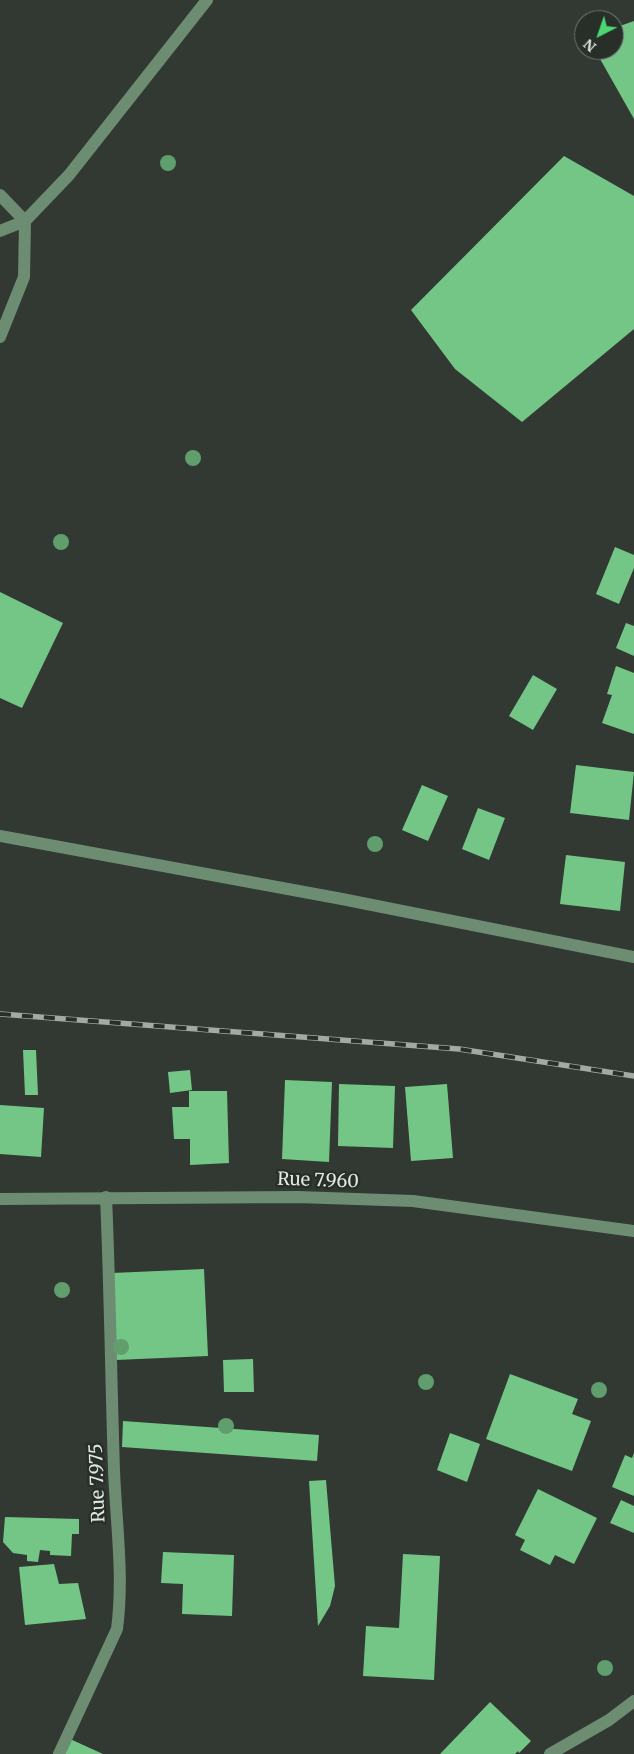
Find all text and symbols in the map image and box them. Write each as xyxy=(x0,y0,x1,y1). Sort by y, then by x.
north arrow xyxy=(574,10,624,60)
text: N xyxy=(580,35,600,56)
street label: Rue 7.960 xyxy=(277,1169,359,1193)
street label: Rue 7.975 xyxy=(86,1443,110,1523)

